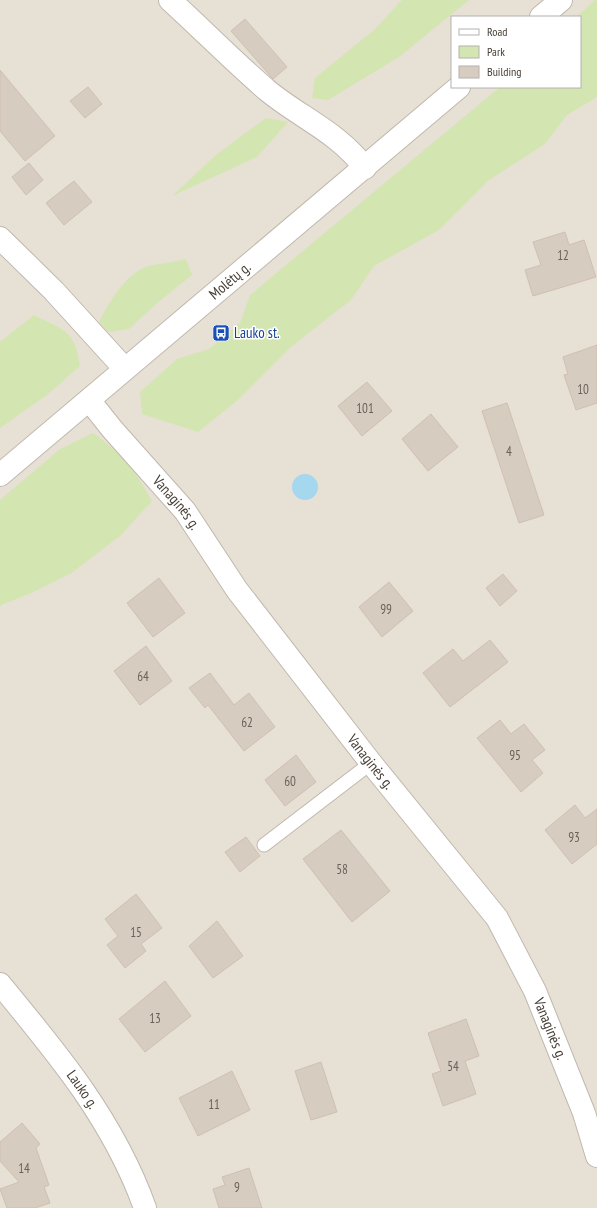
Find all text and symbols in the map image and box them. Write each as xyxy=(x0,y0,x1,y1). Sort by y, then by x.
legend xyxy=(451,16,581,88)
text: Road xyxy=(487,24,507,39)
text: Park xyxy=(487,44,505,59)
text: Building xyxy=(487,64,522,79)
house number: 12 xyxy=(557,247,569,264)
street label: Molėtų g. xyxy=(205,257,255,303)
bus stop icon: Lauko st. xyxy=(211,323,231,343)
place label: Lauko st. xyxy=(234,323,280,342)
house number: 10 xyxy=(577,381,589,398)
house number: 101 xyxy=(356,400,374,417)
house number: 4 xyxy=(506,443,512,460)
street label: Vanaginės g. xyxy=(148,471,205,533)
house number: 99 xyxy=(380,601,392,618)
house number: 64 xyxy=(137,668,149,685)
house number: 62 xyxy=(241,714,253,731)
street label: Vanaginės g. xyxy=(343,729,399,793)
house number: 95 xyxy=(509,747,521,764)
house number: 60 xyxy=(284,773,296,790)
house number: 93 xyxy=(568,829,580,846)
house number: 58 xyxy=(336,861,348,878)
house number: 15 xyxy=(130,924,142,941)
street label: Vanaginės g. xyxy=(529,994,572,1063)
house number: 13 xyxy=(149,1010,161,1027)
house number: 54 xyxy=(447,1058,459,1075)
street label: Lauko g. xyxy=(63,1066,103,1113)
house number: 11 xyxy=(208,1096,220,1113)
house number: 14 xyxy=(18,1160,30,1177)
house number: 9 xyxy=(234,1179,240,1196)

